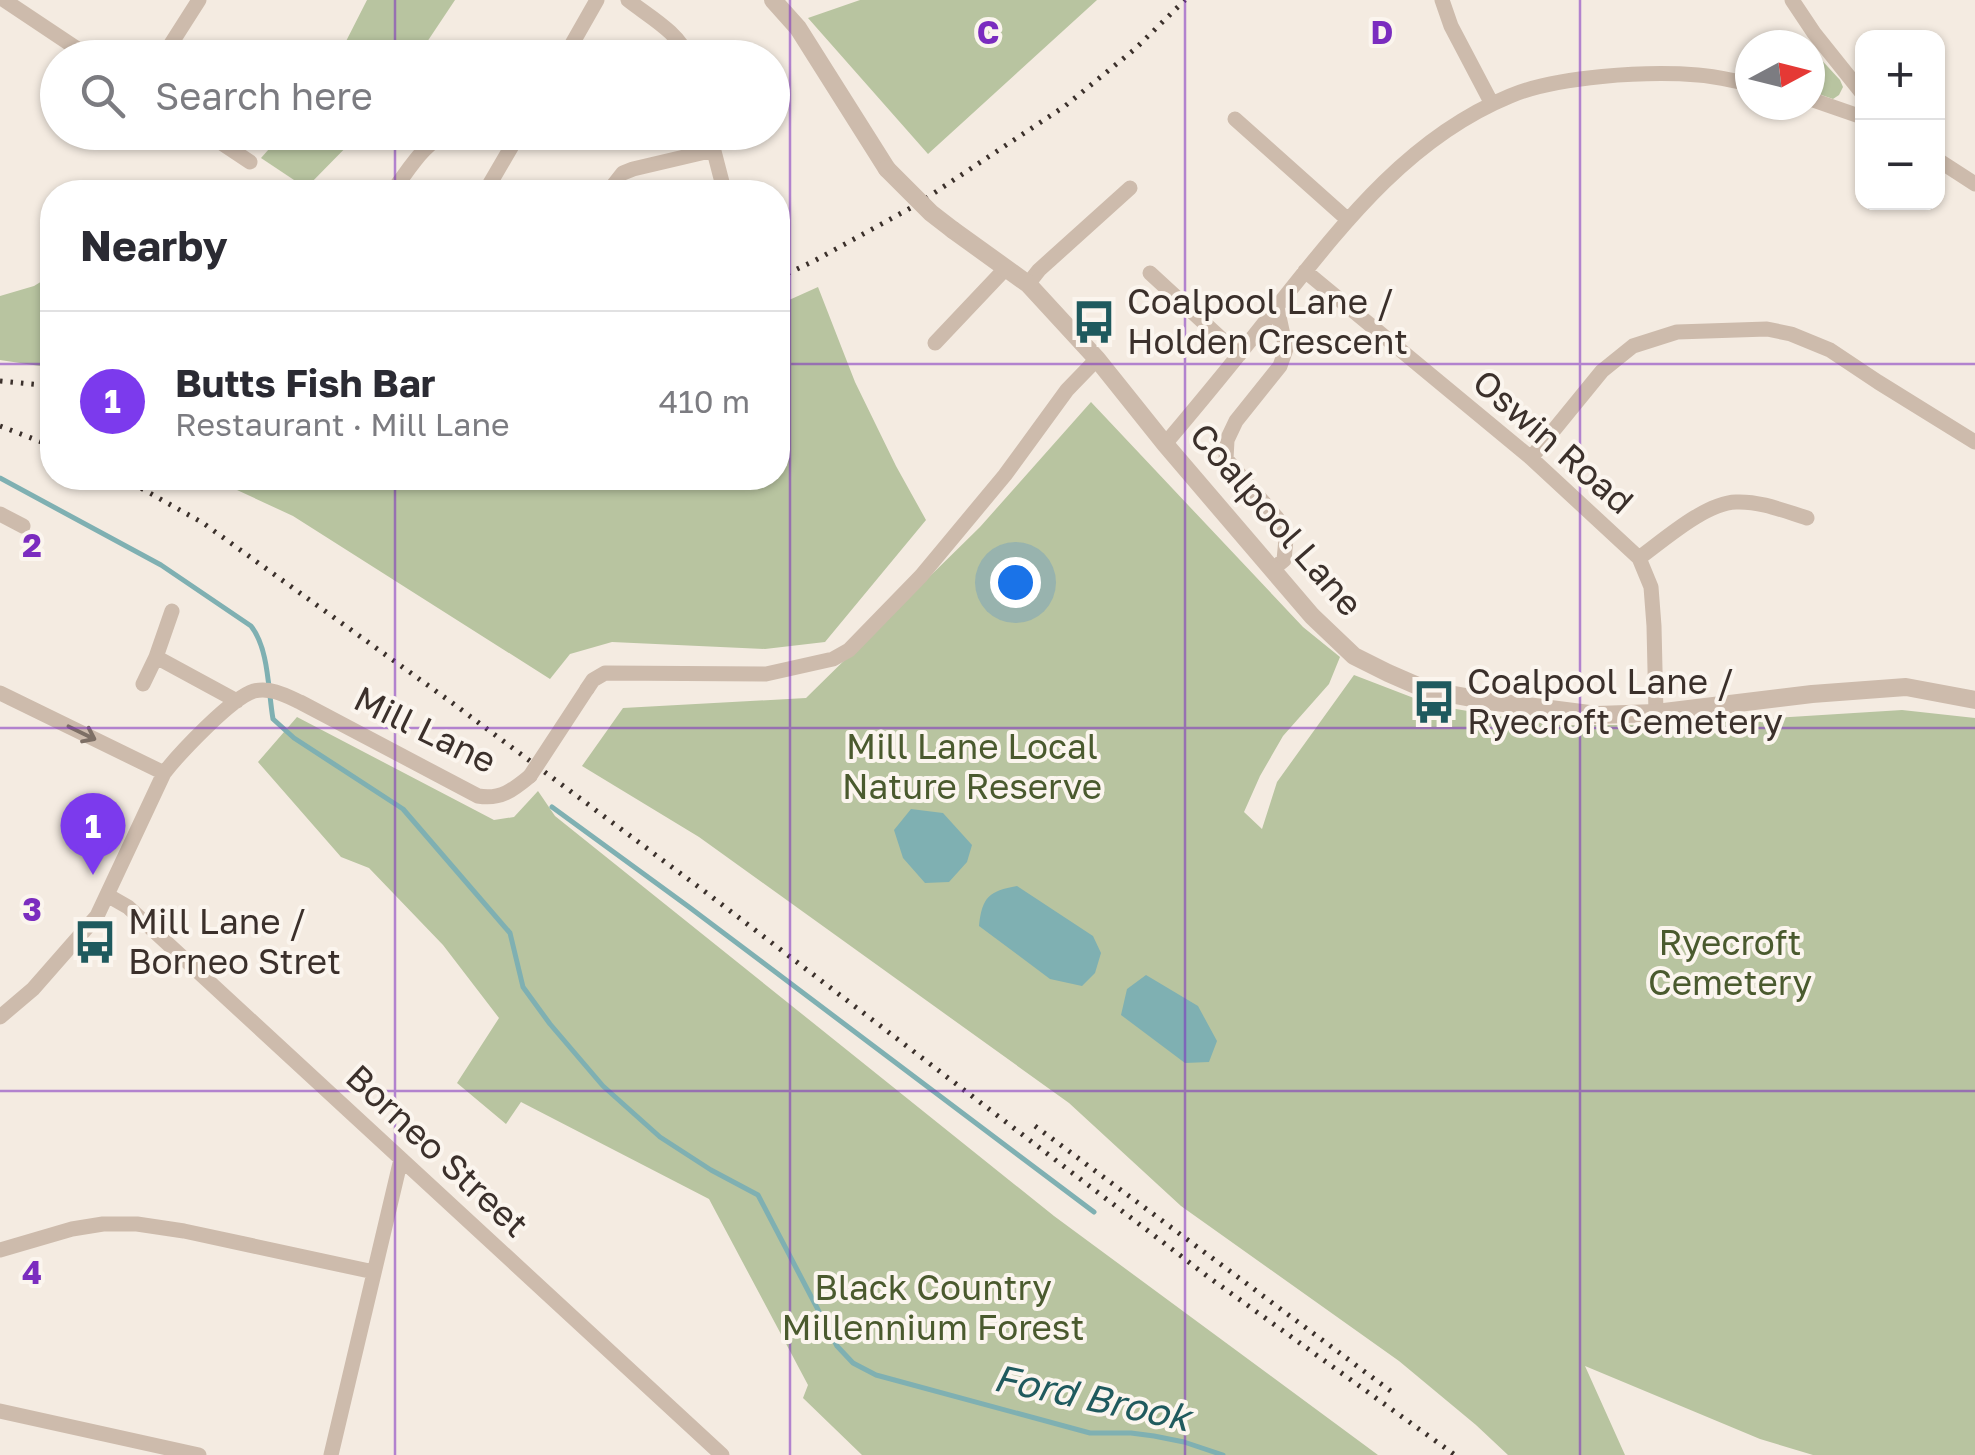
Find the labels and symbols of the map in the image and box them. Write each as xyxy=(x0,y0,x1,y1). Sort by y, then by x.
text: C xyxy=(977,13,999,51)
text: D xyxy=(1371,13,1393,51)
north arrow xyxy=(1735,30,1825,120)
place label: Coalpool Lane / Holden Crescent xyxy=(1127,280,1408,362)
bus stop icon: Coalpool Lane / Holden Crescent xyxy=(1070,298,1118,346)
street label: Oswin Road xyxy=(1465,360,1642,522)
street label: Coalpool Lane xyxy=(1182,415,1372,624)
text: 2 xyxy=(22,526,42,564)
your location xyxy=(990,557,1041,608)
place label: Coalpool Lane / Ryecroft Cemetery xyxy=(1467,660,1783,742)
street label: Mill Lane xyxy=(348,677,503,781)
bus stop icon: Coalpool Lane / Ryecroft Cemetery xyxy=(1410,678,1458,726)
one-way arrow xyxy=(67,724,96,743)
park label: Mill Lane Local Nature Reserve xyxy=(842,725,1102,807)
pin: 1 xyxy=(61,792,126,875)
text: 3 xyxy=(22,890,42,928)
place label: Mill Lane / Borneo Stret xyxy=(128,900,341,982)
bus stop icon: Mill Lane / Borneo Stret xyxy=(71,918,119,966)
park label: Ryecroft Cemetery xyxy=(1648,921,1812,1003)
street label: Borneo Street xyxy=(338,1055,537,1245)
text: 4 xyxy=(22,1253,42,1291)
park label: Black Country Millennium Forest xyxy=(782,1266,1084,1348)
water label: Ford Brook xyxy=(990,1354,1198,1440)

